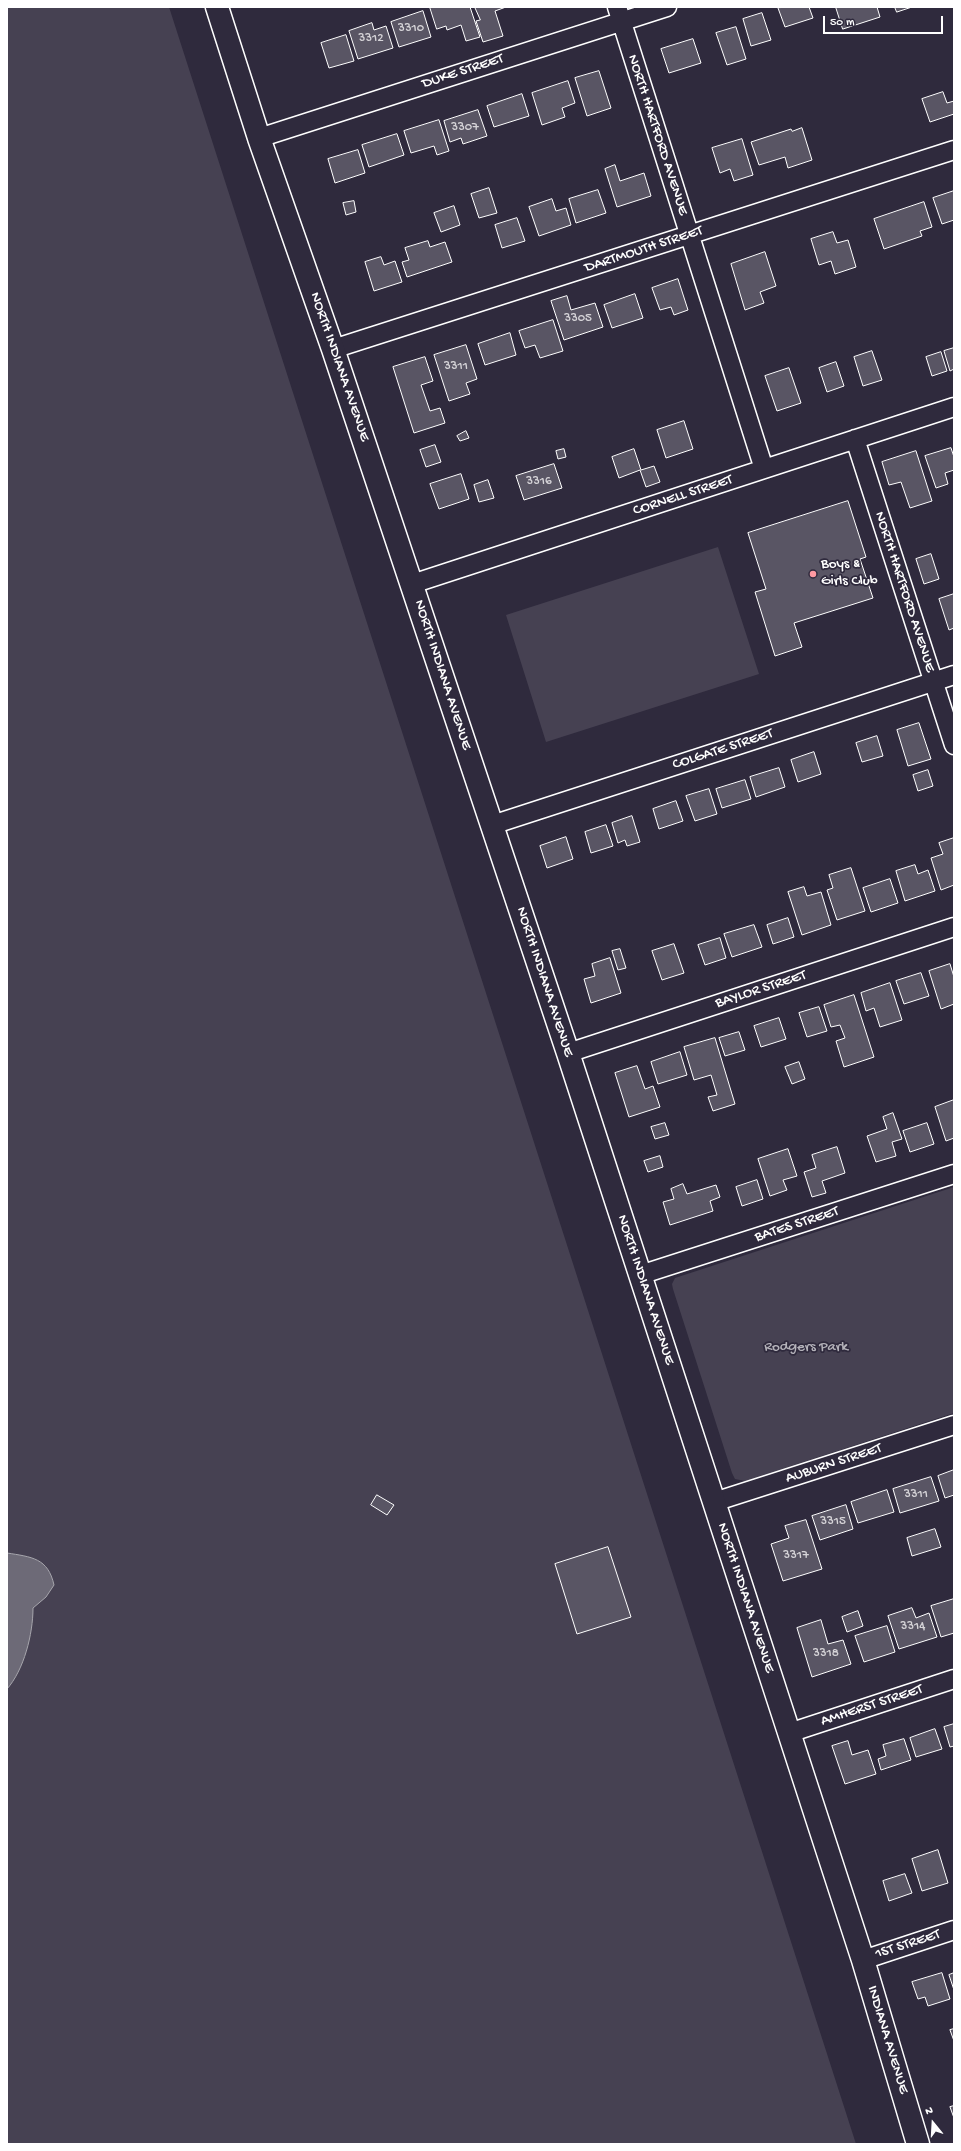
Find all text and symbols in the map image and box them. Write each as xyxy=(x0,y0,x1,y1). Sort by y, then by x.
scale bar xyxy=(825,8,945,34)
text: 50 m xyxy=(830,16,855,30)
house number: 3310 xyxy=(398,21,424,37)
house number: 3312 xyxy=(358,31,384,47)
street label: DUKE STREET xyxy=(420,50,506,94)
street label: NORTH HARTFORD AVENUE xyxy=(623,52,691,218)
house number: 3307 xyxy=(451,120,479,136)
street label: DARTMOUTH STREET xyxy=(583,222,705,278)
street label: NORTH INDIANA AVENUE xyxy=(305,290,373,444)
house number: 3305 xyxy=(564,311,592,327)
house number: 3311 xyxy=(444,359,468,375)
street label: CORNELL STREET xyxy=(631,471,735,521)
house number: 3316 xyxy=(526,474,552,490)
street label: NORTH HARTFORD AVENUE xyxy=(870,509,938,675)
place label: Boys & Girls Club xyxy=(821,556,878,591)
marker: Boys & Girls Club xyxy=(808,569,818,579)
street label: NORTH INDIANA AVENUE xyxy=(409,598,475,752)
street label: COLGATE STREET xyxy=(670,725,776,775)
street label: NORTH INDIANA AVENUE xyxy=(511,905,577,1059)
street label: BAYLOR STREET xyxy=(713,967,809,1013)
street label: BATES STREET xyxy=(753,1203,841,1247)
street label: NORTH INDIANA AVENUE xyxy=(612,1213,678,1367)
park label: Rodgers Park xyxy=(764,1339,848,1357)
street label: AUBURN STREET xyxy=(784,1440,884,1488)
house number: 3311 xyxy=(904,1487,928,1503)
house number: 3315 xyxy=(820,1514,846,1530)
street label: NORTH INDIANA AVENUE xyxy=(712,1521,778,1675)
house number: 3317 xyxy=(783,1548,809,1564)
house number: 3314 xyxy=(901,1619,925,1635)
house number: 3318 xyxy=(813,1646,839,1662)
street label: AMHERST STREET xyxy=(819,1681,925,1731)
street label: 1ST STREET xyxy=(873,1926,943,1964)
street label: INDIANA AVENUE xyxy=(862,1984,912,2096)
north arrow xyxy=(913,2103,953,2143)
text: N xyxy=(924,2105,935,2118)

